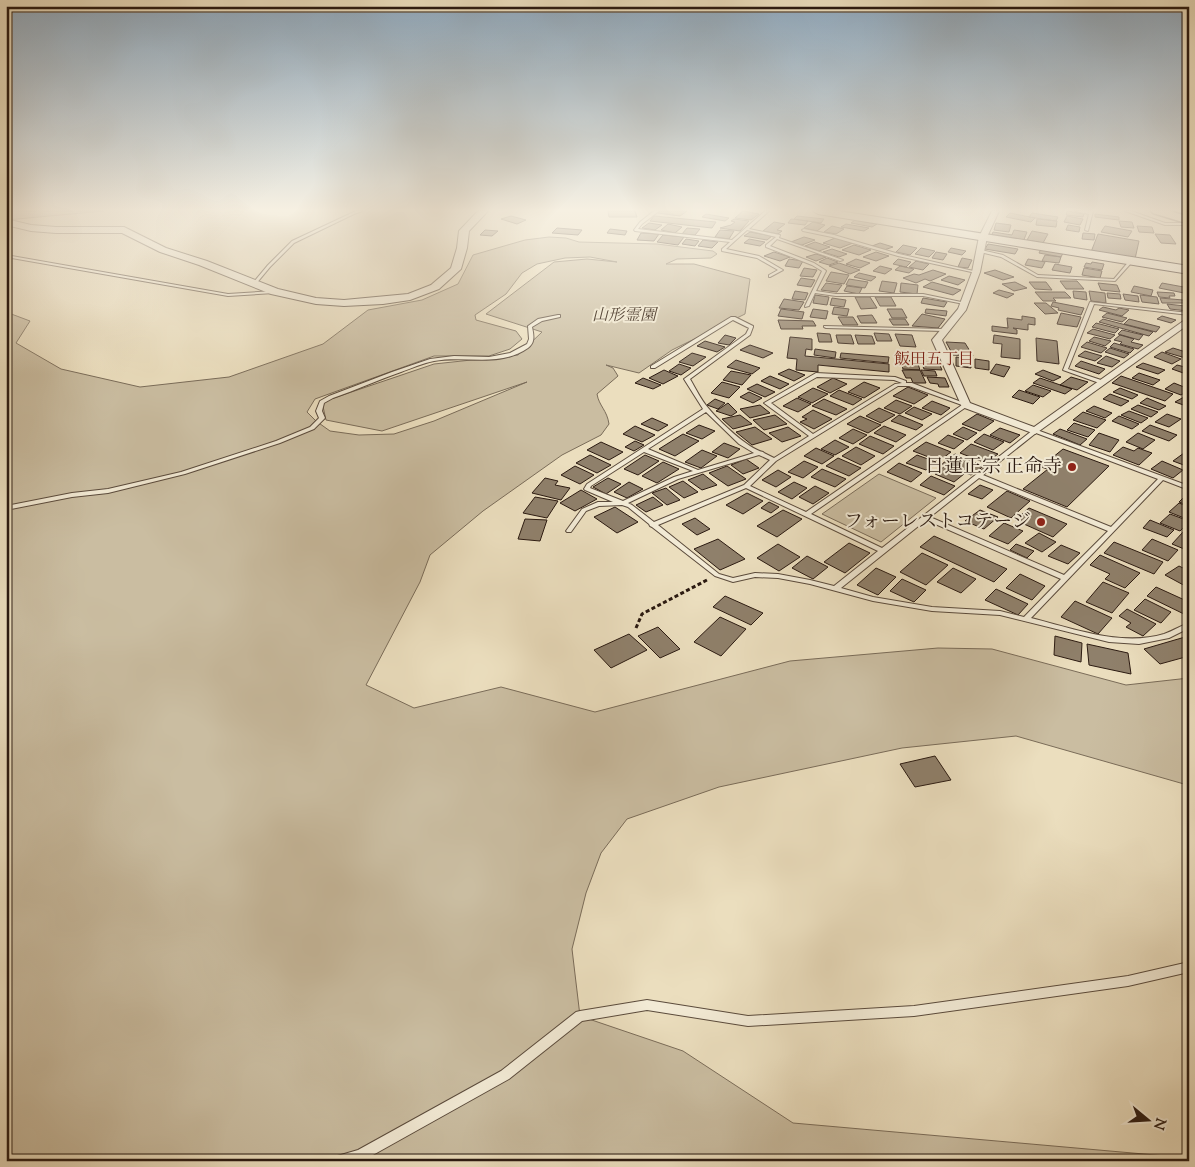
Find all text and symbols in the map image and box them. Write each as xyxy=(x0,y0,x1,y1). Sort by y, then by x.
park label: 山形霊園 xyxy=(592,305,659,328)
district label: 飯田五丁目 xyxy=(894,349,974,372)
place label: 日蓮正宗 正命寺 xyxy=(925,454,1062,481)
marker: 日蓮正宗 正命寺 xyxy=(1066,461,1078,473)
place label: フォーレストコテージ xyxy=(844,509,1031,536)
marker: フォーレストコテージ xyxy=(1035,516,1047,528)
north arrow xyxy=(1122,1094,1172,1144)
text: N xyxy=(1147,1115,1170,1132)

